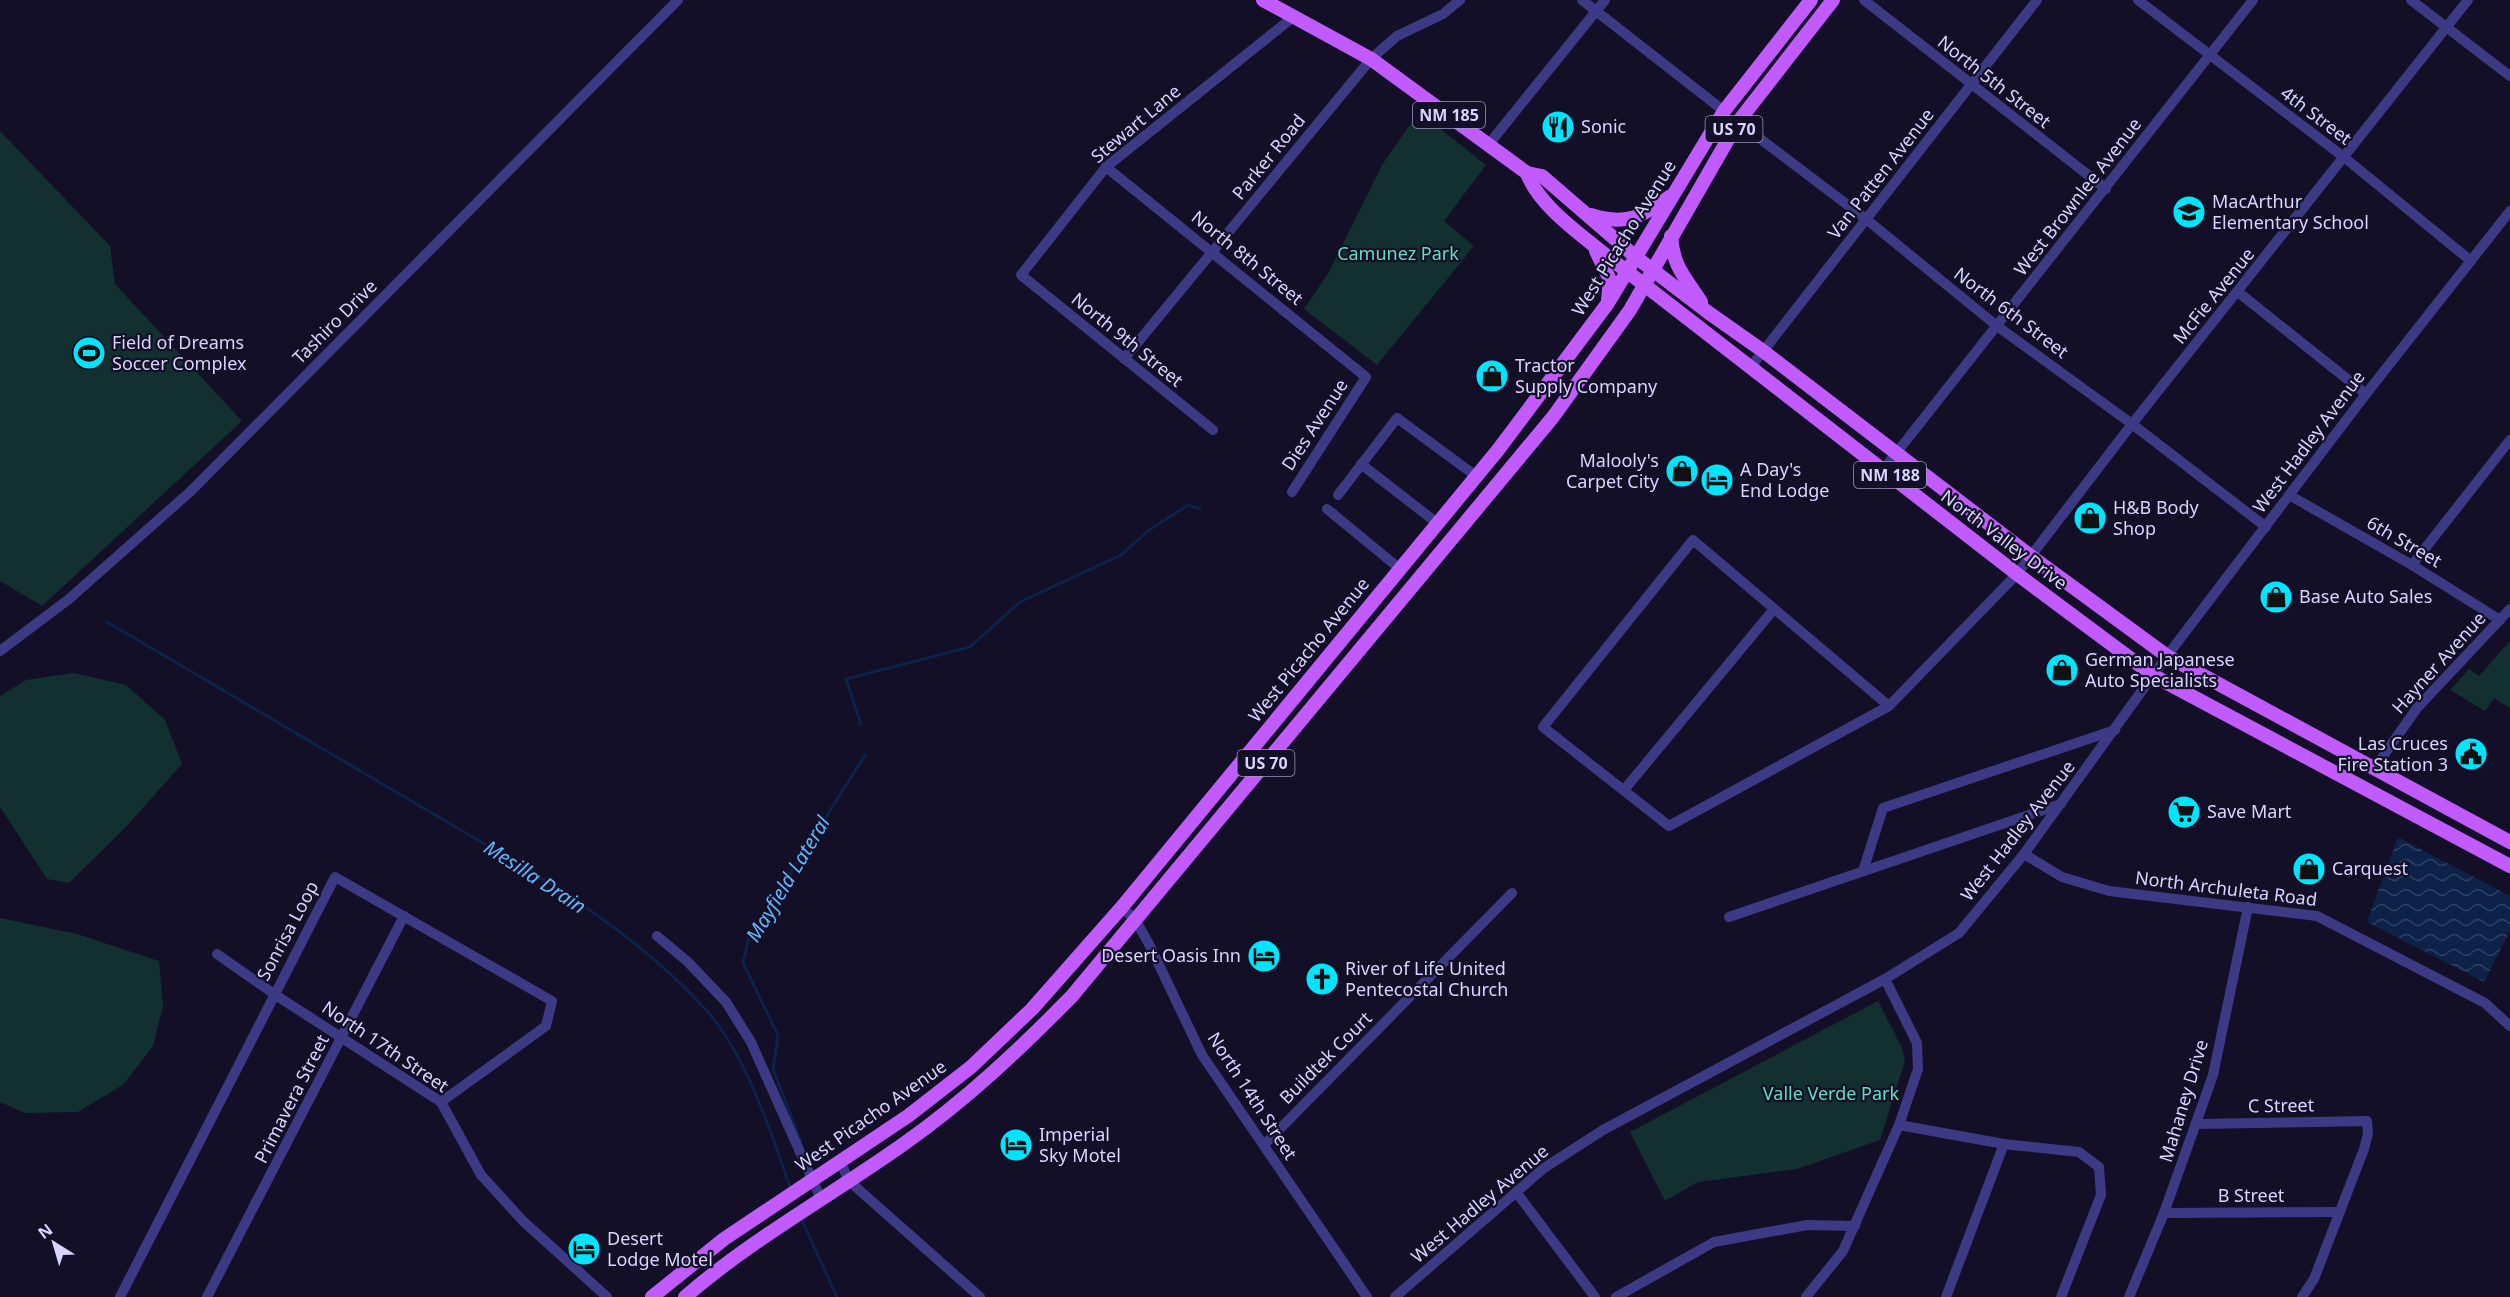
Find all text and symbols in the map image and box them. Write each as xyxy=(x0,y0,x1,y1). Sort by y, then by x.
street label: North 5th Street xyxy=(1933,30,2056,133)
street label: Stewart Lane xyxy=(1086,79,1185,168)
street label: 4th Street xyxy=(2276,81,2357,150)
road number: NM 185 xyxy=(1413,102,1485,128)
street label: Van Patten Avenue xyxy=(1822,103,1939,244)
street label: Parker Road xyxy=(1226,109,1310,204)
restaurant icon: Sonic xyxy=(1540,109,1576,145)
street label: West Brownlee Avenue xyxy=(2008,113,2146,280)
place label: Sonic xyxy=(1581,114,1627,138)
road number: US 70 xyxy=(1706,116,1762,142)
street label: West Picacho Avenue xyxy=(1566,155,1681,320)
place label: MacArthur Elementary School xyxy=(2212,189,2369,234)
school or university icon: MacArthur Elementary School xyxy=(2171,194,2207,230)
street label: North 8th Street xyxy=(1187,205,1309,310)
park label: Camunez Park xyxy=(1337,241,1459,265)
street label: McFie Avenue xyxy=(2167,242,2259,348)
street label: North 6th Street xyxy=(1950,261,2074,363)
street label: Tashiro Drive xyxy=(287,274,382,369)
street label: North 9th Street xyxy=(1067,287,1189,392)
place label: Field of Dreams Soccer Complex xyxy=(112,330,247,375)
sports icon: Field of Dreams Soccer Complex xyxy=(71,335,107,371)
place label: Tractor Supply Company xyxy=(1515,353,1658,398)
shop icon: Tractor Supply Company xyxy=(1474,358,1510,394)
street label: West Hadley Avenue xyxy=(2247,365,2370,517)
street label: Dies Avenue xyxy=(1276,374,1353,475)
place label: Malooly's Carpet City xyxy=(1566,448,1660,493)
shop icon: Malooly's Carpet City xyxy=(1664,453,1700,489)
place label: A Day's End Lodge xyxy=(1740,457,1830,502)
hotel icon: A Day's End Lodge xyxy=(1699,462,1735,498)
road number: NM 188 xyxy=(1854,462,1926,488)
street label: North Valley Drive xyxy=(1937,484,2073,595)
place label: H&B Body Shop xyxy=(2113,495,2200,540)
shop icon: H&B Body Shop xyxy=(2072,500,2108,536)
street label: 6th Street xyxy=(2363,510,2447,572)
street label: West Picacho Avenue xyxy=(1243,572,1374,727)
shop icon: Base Auto Sales xyxy=(2258,579,2294,615)
place label: Base Auto Sales xyxy=(2299,584,2432,608)
street label: Hayner Avenue xyxy=(2386,606,2490,718)
place label: German Japanese Auto Specialists xyxy=(2085,647,2235,692)
shop icon: German Japanese Auto Specialists xyxy=(2044,652,2080,688)
place label: Las Cruces Fire Station 3 xyxy=(2337,731,2448,776)
public building icon: Las Cruces Fire Station 3 xyxy=(2453,736,2489,772)
road number: US 70 xyxy=(1238,750,1294,776)
street label: West Hadley Avenue xyxy=(1955,755,2080,906)
supermarket icon: Save Mart xyxy=(2166,794,2202,830)
place label: Save Mart xyxy=(2207,799,2292,823)
water label: Mayfield Lateral xyxy=(739,810,836,947)
water label: Mesilla Drain xyxy=(479,834,591,920)
shop icon: Carquest xyxy=(2291,851,2327,887)
place label: Carquest xyxy=(2332,856,2409,880)
street label: North Archuleta Road xyxy=(2134,865,2318,911)
street label: Sonrisa Loop xyxy=(251,876,323,985)
hotel icon: Desert Oasis Inn xyxy=(1246,938,1282,974)
place label: Desert Oasis Inn xyxy=(1101,943,1241,967)
place label: River of Life United Pentecostal Church xyxy=(1345,956,1508,1001)
church icon: River of Life United Pentecostal Church xyxy=(1304,961,1340,997)
street label: North 17th Street xyxy=(318,995,454,1098)
street label: Buildtek Court xyxy=(1274,1006,1377,1109)
street label: North 14th Street xyxy=(1203,1027,1303,1164)
street label: Primavera Street xyxy=(248,1030,334,1167)
street label: Mahaney Drive xyxy=(2153,1037,2213,1165)
street label: West Picacho Avenue xyxy=(790,1054,951,1176)
park label: Valle Verde Park xyxy=(1763,1081,1900,1105)
street label: C Street xyxy=(2248,1092,2315,1118)
place label: Imperial Sky Motel xyxy=(1039,1122,1121,1167)
hotel icon: Imperial Sky Motel xyxy=(998,1127,1034,1163)
street label: West Hadley Avenue xyxy=(1406,1139,1553,1268)
street label: B Street xyxy=(2218,1183,2285,1207)
north arrow xyxy=(24,1213,84,1273)
text: N xyxy=(33,1218,57,1244)
place label: Desert Lodge Motel xyxy=(607,1226,713,1271)
hotel icon: Desert Lodge Motel xyxy=(566,1231,602,1267)

